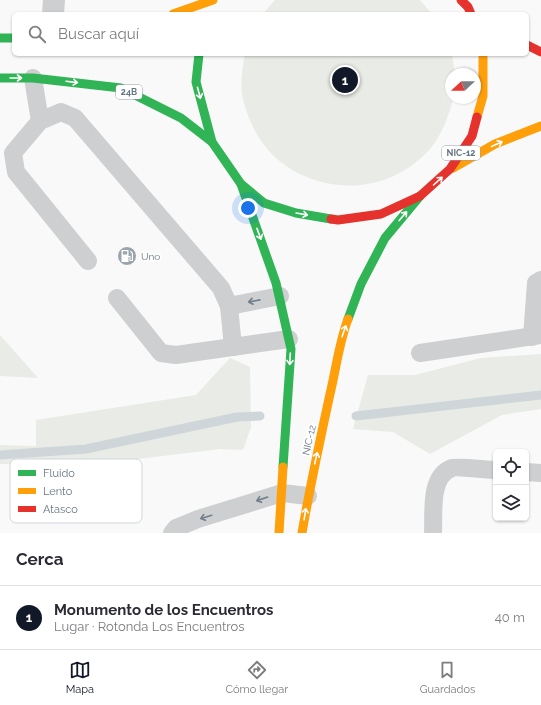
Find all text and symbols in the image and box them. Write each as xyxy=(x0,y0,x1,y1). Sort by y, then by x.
search box xyxy=(12,12,529,56)
icon: search xyxy=(26,23,48,45)
text: Buscar aquí xyxy=(58,25,139,43)
pin: 1 xyxy=(332,65,358,95)
north arrow xyxy=(445,68,481,104)
one-way arrow xyxy=(9,74,22,82)
one-way arrow xyxy=(65,78,78,86)
road number: 24B xyxy=(116,85,142,99)
one-way arrow xyxy=(196,86,203,99)
one-way arrow xyxy=(491,140,503,147)
road number: NIC-12 xyxy=(442,146,480,160)
one-way arrow xyxy=(433,176,443,185)
your location xyxy=(238,198,258,218)
one-way arrow xyxy=(295,210,308,218)
one-way arrow xyxy=(399,211,408,222)
one-way arrow xyxy=(255,227,263,239)
fuel station icon: Uno xyxy=(116,245,138,267)
place label: Uno xyxy=(141,251,160,262)
one-way arrow xyxy=(248,298,261,306)
one-way arrow xyxy=(341,324,348,337)
one-way arrow xyxy=(286,352,294,365)
street label: NIC-12 xyxy=(300,424,318,456)
map controls xyxy=(493,449,529,521)
button: locate xyxy=(493,449,529,485)
one-way arrow xyxy=(313,452,321,465)
legend xyxy=(10,459,142,523)
text: Fluido xyxy=(43,467,75,480)
text: Lento xyxy=(43,485,73,498)
button: layers xyxy=(493,485,529,521)
one-way arrow xyxy=(257,496,269,504)
text: Atasco xyxy=(43,503,78,516)
one-way arrow xyxy=(301,508,309,521)
one-way arrow xyxy=(200,514,213,521)
text: Cerca xyxy=(16,549,64,569)
text: Monumento de los Encuentros xyxy=(54,601,273,619)
text: 1 xyxy=(26,610,32,625)
text: 40 m xyxy=(495,610,525,625)
text: Lugar · Rotonda Los Encuentros xyxy=(54,619,245,634)
tab: Mapa xyxy=(66,659,94,696)
tab: Cómo llegar xyxy=(226,659,288,696)
tab: Guardados xyxy=(420,659,475,696)

